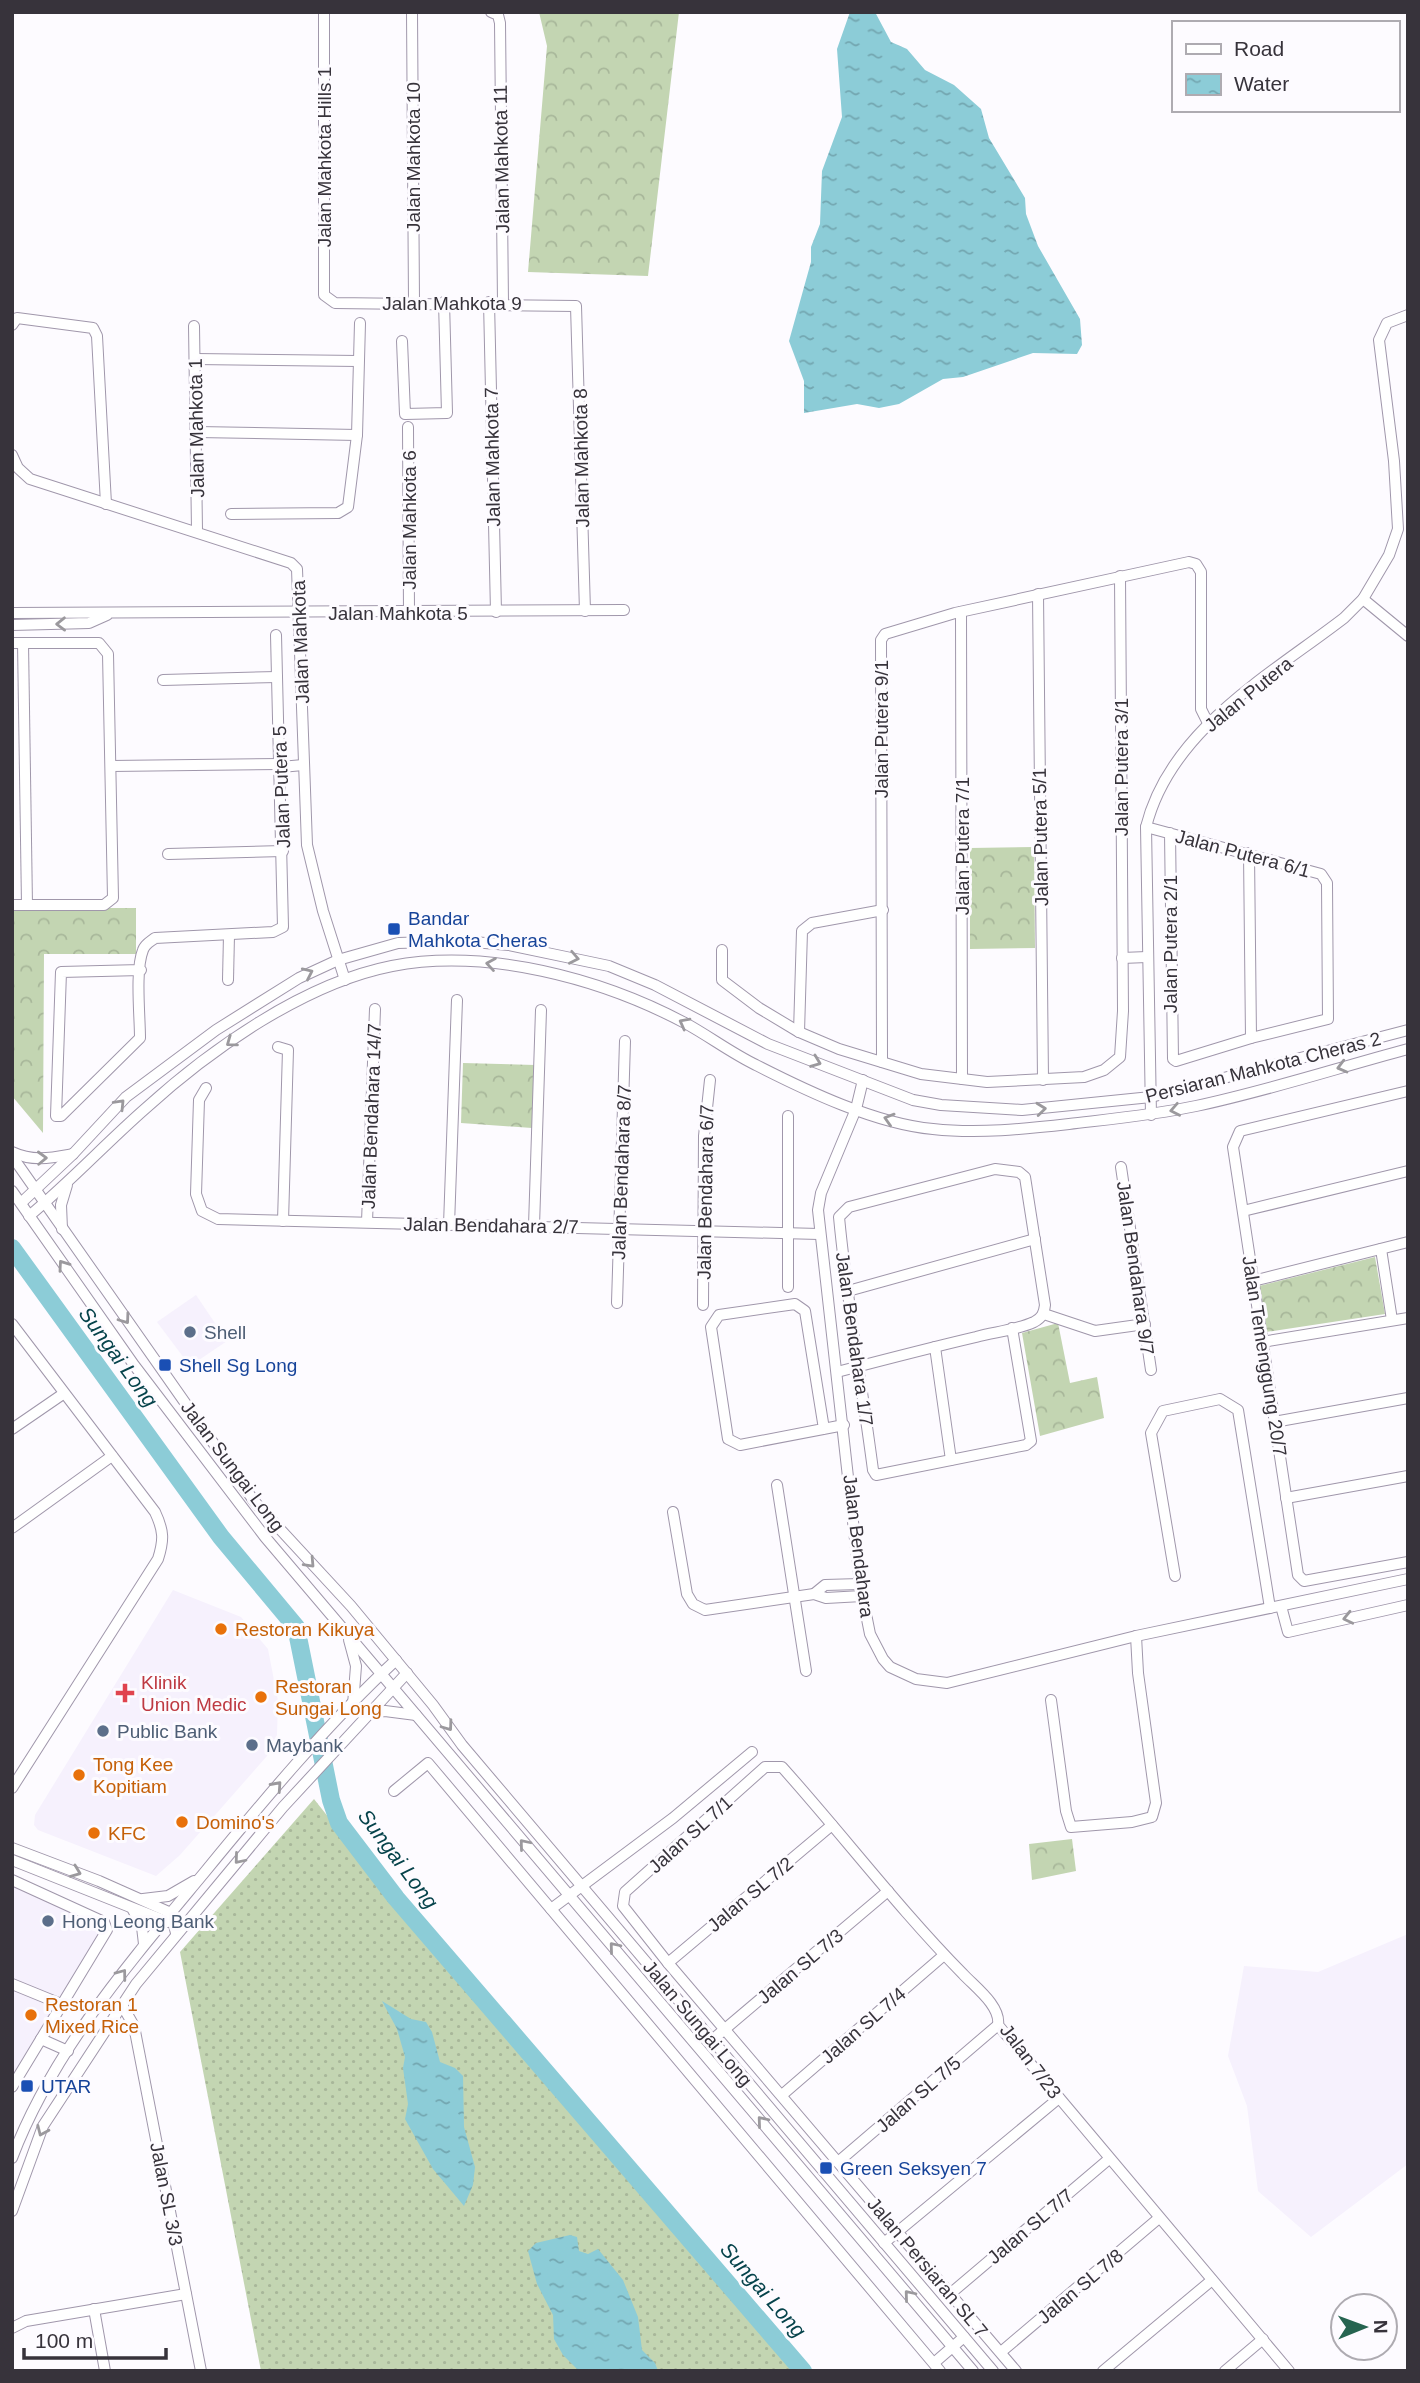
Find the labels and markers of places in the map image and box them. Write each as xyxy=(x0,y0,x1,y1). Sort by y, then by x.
place label: Bandar Mahkota Cheras xyxy=(408,908,547,951)
marker: Bandar Mahkota Cheras xyxy=(386,921,402,937)
place label: Shell xyxy=(204,1322,246,1343)
marker: Shell xyxy=(182,1324,198,1340)
place label: Shell Sg Long xyxy=(179,1355,297,1376)
marker: Shell Sg Long xyxy=(157,1357,173,1373)
place label: Restoran Kikuya xyxy=(235,1619,375,1640)
marker: Restoran Kikuya xyxy=(213,1621,229,1637)
place label: Klinik Union Medic xyxy=(141,1672,247,1715)
place label: Restoran Sungai Long xyxy=(275,1676,382,1719)
marker: Klinik Union Medic xyxy=(115,1683,135,1703)
marker: Restoran Sungai Long xyxy=(253,1689,269,1705)
place label: Public Bank xyxy=(117,1721,218,1742)
marker: Public Bank xyxy=(95,1723,111,1739)
place label: Maybank xyxy=(266,1735,344,1756)
marker: Maybank xyxy=(244,1737,260,1753)
place label: Tong Kee Kopitiam xyxy=(93,1754,173,1797)
marker: Tong Kee Kopitiam xyxy=(71,1767,87,1783)
place label: Domino's xyxy=(196,1812,275,1833)
marker: Domino's xyxy=(174,1814,190,1830)
place label: KFC xyxy=(108,1823,146,1844)
marker: KFC xyxy=(86,1825,102,1841)
place label: Hong Leong Bank xyxy=(62,1911,215,1932)
marker: Hong Leong Bank xyxy=(40,1913,56,1929)
place label: Restoran 1 Mixed Rice xyxy=(45,1994,139,2037)
marker: Restoran 1 Mixed Rice xyxy=(23,2007,39,2023)
place label: UTAR xyxy=(41,2076,91,2097)
marker: UTAR xyxy=(19,2078,35,2094)
place label: Green Seksyen 7 xyxy=(840,2158,987,2179)
marker: Green Seksyen 7 xyxy=(818,2160,834,2176)

